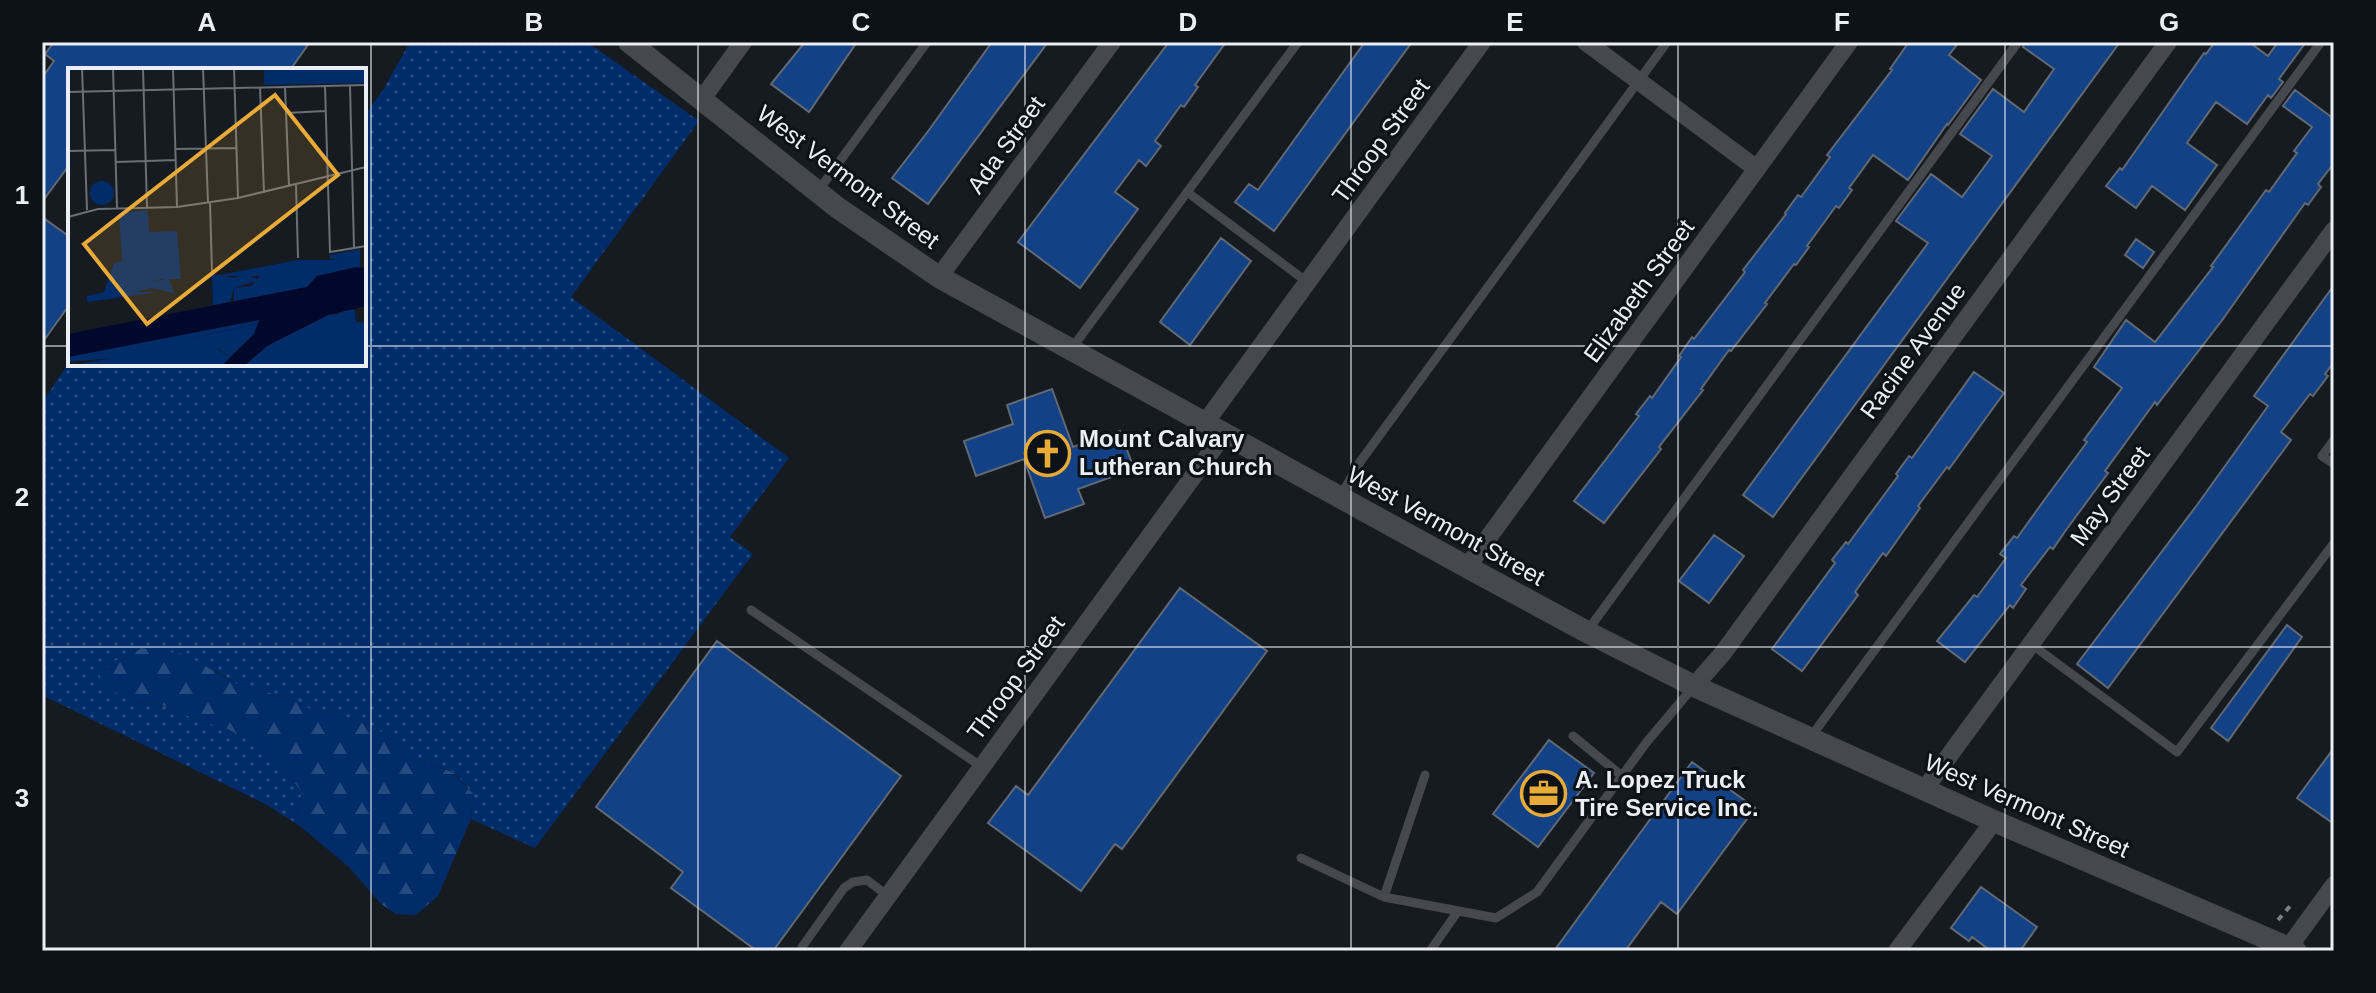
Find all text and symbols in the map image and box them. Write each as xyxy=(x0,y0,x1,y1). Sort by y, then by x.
text: A xyxy=(198,7,217,37)
text: B xyxy=(525,7,543,37)
text: C xyxy=(852,7,871,37)
text: D xyxy=(1179,7,1197,37)
text: E xyxy=(1506,7,1524,37)
text: F xyxy=(1834,7,1850,37)
text: G xyxy=(2159,7,2179,37)
inset map xyxy=(68,68,366,366)
street label: Throop Street xyxy=(1327,73,1435,208)
street label: Ada Street xyxy=(961,91,1050,199)
street label: West Vermont Street xyxy=(752,99,945,254)
text: 1 xyxy=(15,180,29,210)
street label: Elizabeth Street xyxy=(1578,214,1700,367)
street label: Racine Avenue xyxy=(1854,278,1971,424)
place label: Mount Calvary Lutheran Church xyxy=(1079,425,1272,480)
church icon: Mount Calvary Lutheran Church xyxy=(1024,429,1072,477)
street label: May Street xyxy=(2065,441,2155,551)
street label: West Vermont Street xyxy=(1343,460,1550,591)
text: 2 xyxy=(15,482,29,512)
street label: Throop Street xyxy=(962,610,1070,745)
street label: West Vermont Street xyxy=(1921,748,2134,863)
place label: A. Lopez Truck Tire Service Inc. xyxy=(1575,766,1759,821)
office icon: A. Lopez Truck Tire Service Inc. xyxy=(1520,770,1568,818)
text: 3 xyxy=(15,783,29,813)

